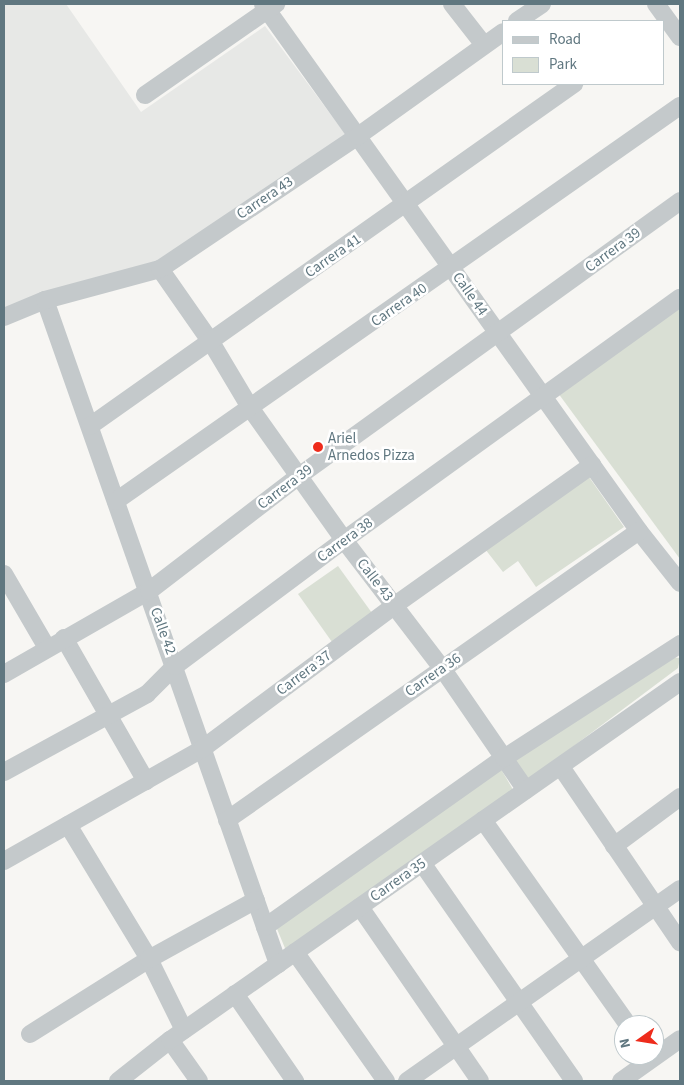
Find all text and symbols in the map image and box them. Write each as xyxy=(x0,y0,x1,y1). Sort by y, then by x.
legend xyxy=(502,20,664,85)
text: Road xyxy=(549,29,581,50)
text: Park xyxy=(549,54,577,75)
street label: Carrera 43 xyxy=(233,173,297,223)
street label: Carrera 39 xyxy=(582,224,644,276)
street label: Carrera 41 xyxy=(302,230,364,282)
street label: Calle 44 xyxy=(449,269,491,319)
street label: Carrera 40 xyxy=(368,279,430,331)
place label: Ariel Arnedos Pizza xyxy=(328,429,415,464)
marker: Ariel Arnedos Pizza xyxy=(312,441,324,453)
street label: Carrera 39 xyxy=(254,461,316,513)
street label: Carrera 38 xyxy=(314,514,376,566)
street label: Calle 43 xyxy=(353,555,397,605)
street label: Calle 42 xyxy=(146,605,180,657)
street label: Carrera 37 xyxy=(273,647,335,699)
street label: Carrera 36 xyxy=(402,649,464,701)
street label: Carrera 35 xyxy=(367,854,429,906)
north arrow xyxy=(614,1015,664,1065)
text: N xyxy=(615,1036,636,1050)

